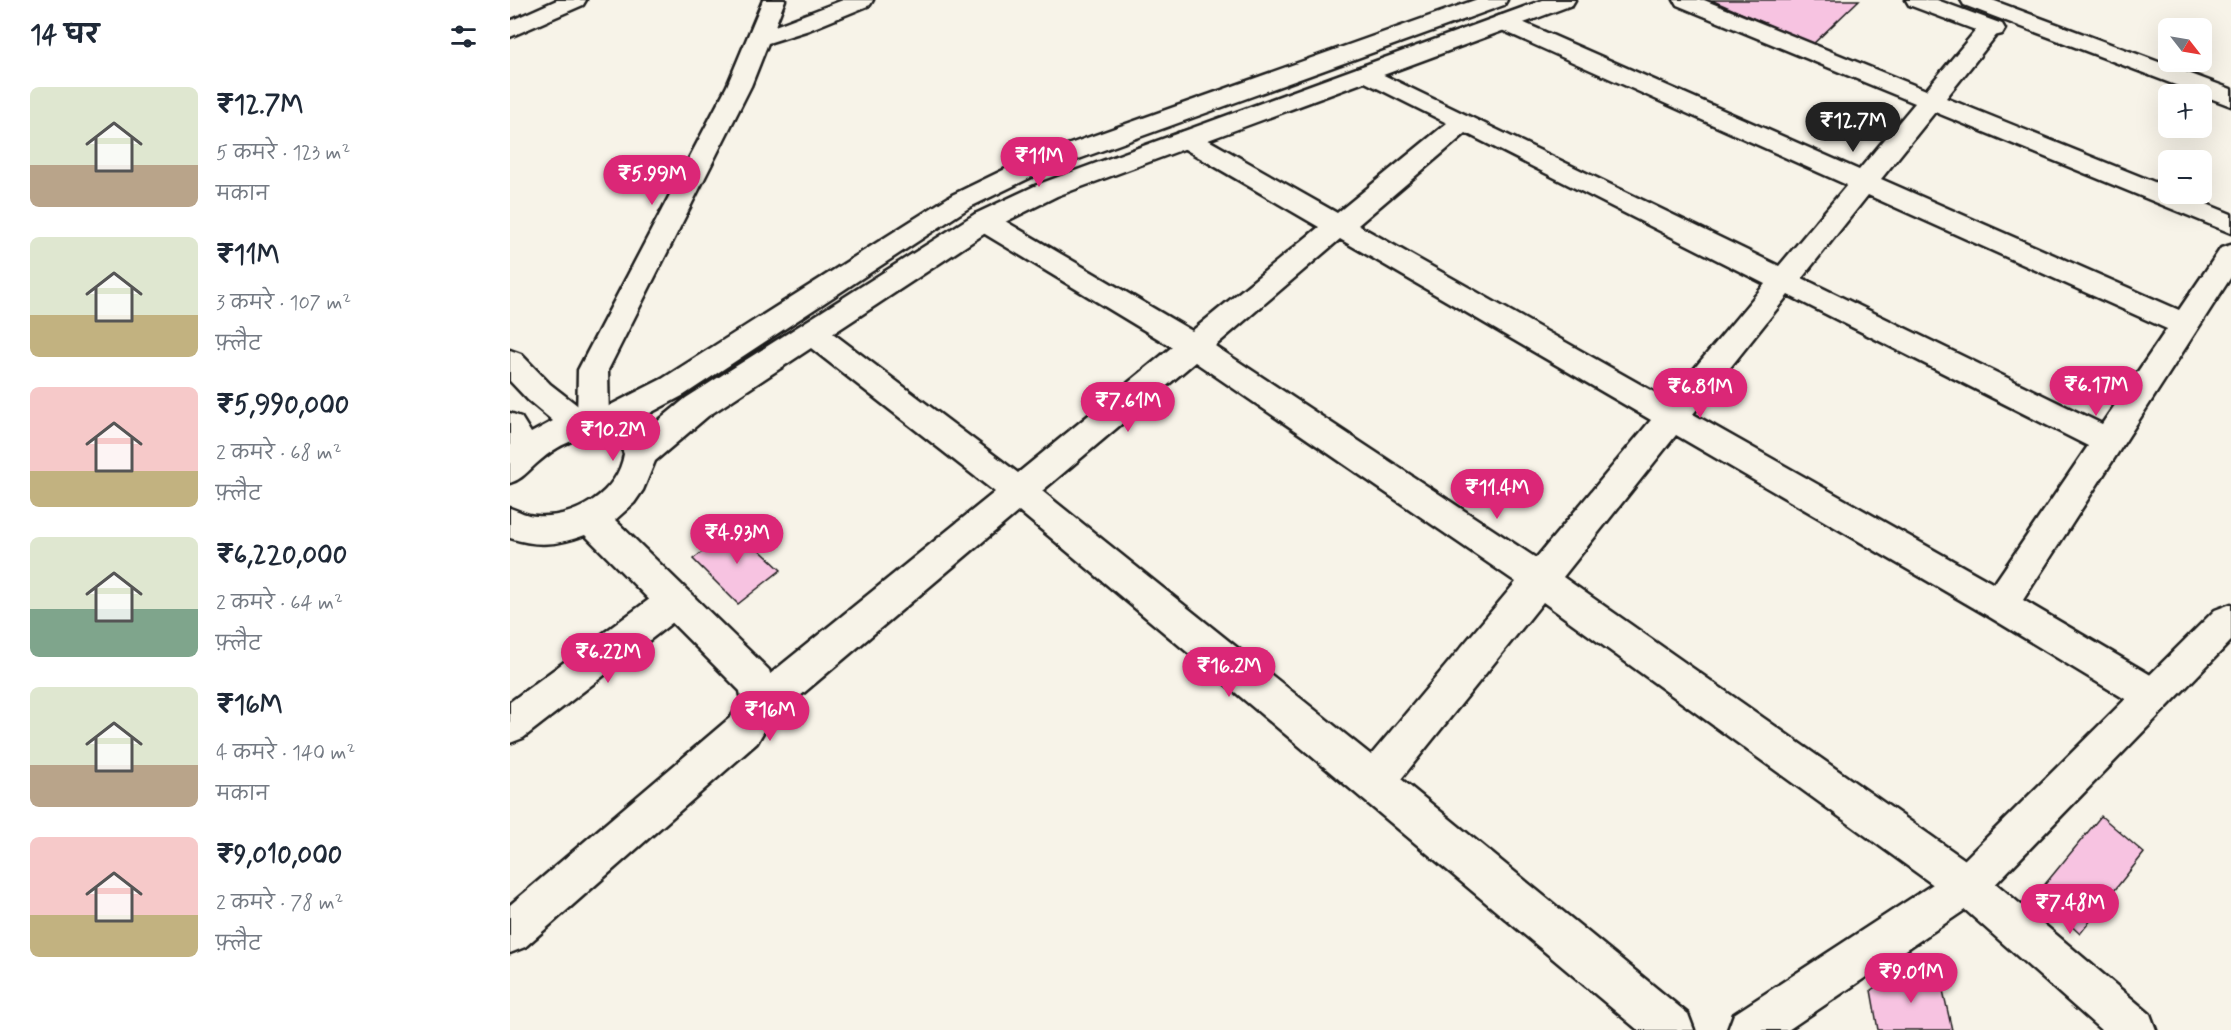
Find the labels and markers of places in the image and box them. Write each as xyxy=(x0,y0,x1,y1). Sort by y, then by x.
pin: ₹12.7M xyxy=(1804,102,1902,153)
pin: ₹11M xyxy=(1003,137,1075,188)
pin: ₹5.99M xyxy=(603,155,701,206)
pin: ₹6.17M xyxy=(2047,366,2145,417)
pin: ₹6.81M xyxy=(1651,368,1749,419)
pin: ₹7.61M xyxy=(1079,382,1177,433)
pin: ₹10.2M xyxy=(564,411,662,462)
pin: ₹11.4M xyxy=(1448,469,1546,520)
pin: ₹4.93M xyxy=(688,514,786,565)
pin: ₹6.22M xyxy=(559,633,657,684)
pin: ₹16.2M xyxy=(1180,647,1278,698)
pin: ₹16M xyxy=(734,691,806,742)
pin: ₹7.48M xyxy=(2021,884,2119,935)
pin: ₹9.01M xyxy=(1862,953,1960,1004)

